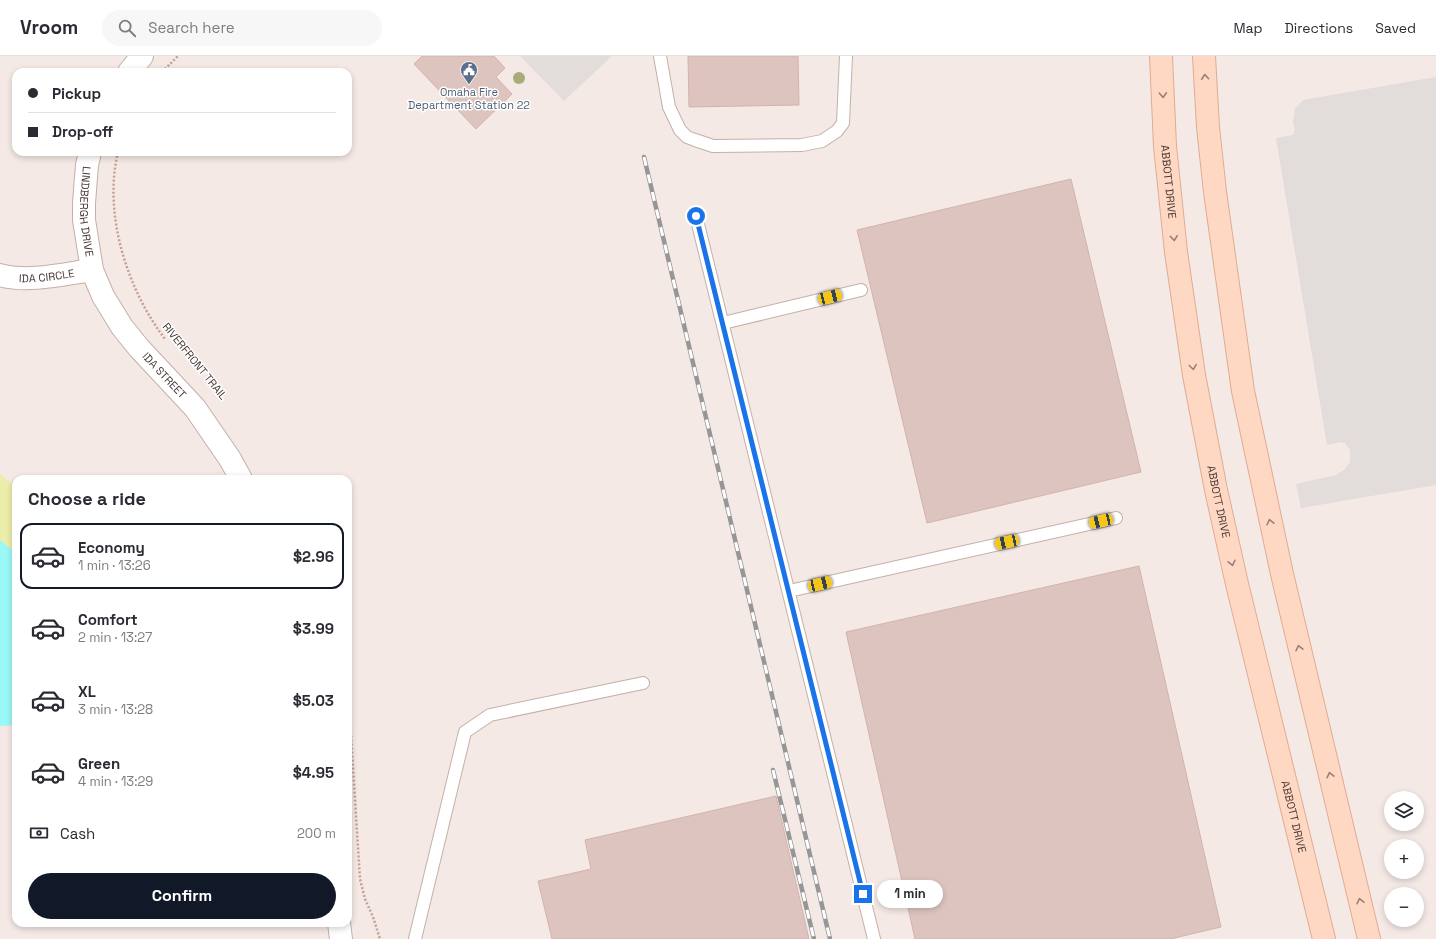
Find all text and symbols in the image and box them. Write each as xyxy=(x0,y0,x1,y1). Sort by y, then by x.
search box xyxy=(102,10,382,46)
text: Vroom xyxy=(20,15,78,40)
icon: search xyxy=(116,17,138,39)
text: Search here xyxy=(148,18,235,37)
text: Map xyxy=(1233,19,1263,37)
text: Directions xyxy=(1285,19,1353,37)
text: Saved xyxy=(1375,19,1416,37)
public building icon: Omaha Fire Department Station 22 xyxy=(459,60,479,85)
one-way arrow xyxy=(1201,74,1210,80)
text: Pickup xyxy=(52,84,101,103)
place label: Omaha Fire Department Station 22 xyxy=(408,85,530,112)
one-way arrow xyxy=(1159,92,1167,98)
text: Drop-off xyxy=(52,122,113,141)
street label: ABBOTT DRIVE xyxy=(1158,144,1179,219)
street label: LINDBERGH DRIVE xyxy=(77,166,97,258)
route start xyxy=(687,207,705,225)
one-way arrow xyxy=(1170,235,1179,241)
street label: IDA CIRCLE xyxy=(19,266,75,285)
car xyxy=(817,288,843,306)
street label: RIVERFRONT TRAIL xyxy=(160,320,230,402)
street label: IDA STREET xyxy=(139,349,190,402)
one-way arrow xyxy=(1188,364,1197,370)
street label: ABBOTT DRIVE xyxy=(1204,464,1233,539)
text: Choose a ride xyxy=(28,487,146,510)
car xyxy=(1088,512,1114,530)
one-way arrow xyxy=(1266,518,1274,525)
car xyxy=(994,534,1020,550)
icon: car xyxy=(30,538,66,574)
text: Economy xyxy=(78,538,145,557)
text: $2.96 xyxy=(293,547,334,566)
text: 1 min · 13:26 xyxy=(78,557,151,574)
one-way arrow xyxy=(1228,560,1236,566)
car xyxy=(807,575,833,593)
icon: car xyxy=(30,610,66,646)
text: Comfort xyxy=(78,610,138,629)
text: $3.99 xyxy=(293,619,334,638)
text: 2 min · 13:27 xyxy=(78,629,152,646)
one-way arrow xyxy=(1296,645,1304,651)
icon: car xyxy=(30,682,66,718)
text: XL xyxy=(78,682,96,701)
text: $5.03 xyxy=(293,691,334,710)
text: 3 min · 13:28 xyxy=(78,701,153,718)
icon: car xyxy=(30,754,66,790)
text: Green xyxy=(78,754,120,773)
text: $4.95 xyxy=(293,763,334,782)
one-way arrow xyxy=(1326,771,1334,778)
text: 4 min · 13:29 xyxy=(78,773,153,790)
street label: ABBOTT DRIVE xyxy=(1278,779,1310,854)
map controls xyxy=(1384,791,1424,927)
button: layers xyxy=(1384,791,1424,831)
icon: cash xyxy=(28,822,50,844)
text: Cash xyxy=(60,824,95,843)
text: 200 m xyxy=(297,825,336,842)
button: + xyxy=(1384,839,1424,879)
button: Confirm xyxy=(28,873,336,919)
callout: 1 min xyxy=(877,880,943,908)
route end xyxy=(854,885,872,903)
text: 1 min xyxy=(894,885,926,902)
button: − xyxy=(1384,887,1424,927)
one-way arrow xyxy=(1356,898,1364,904)

